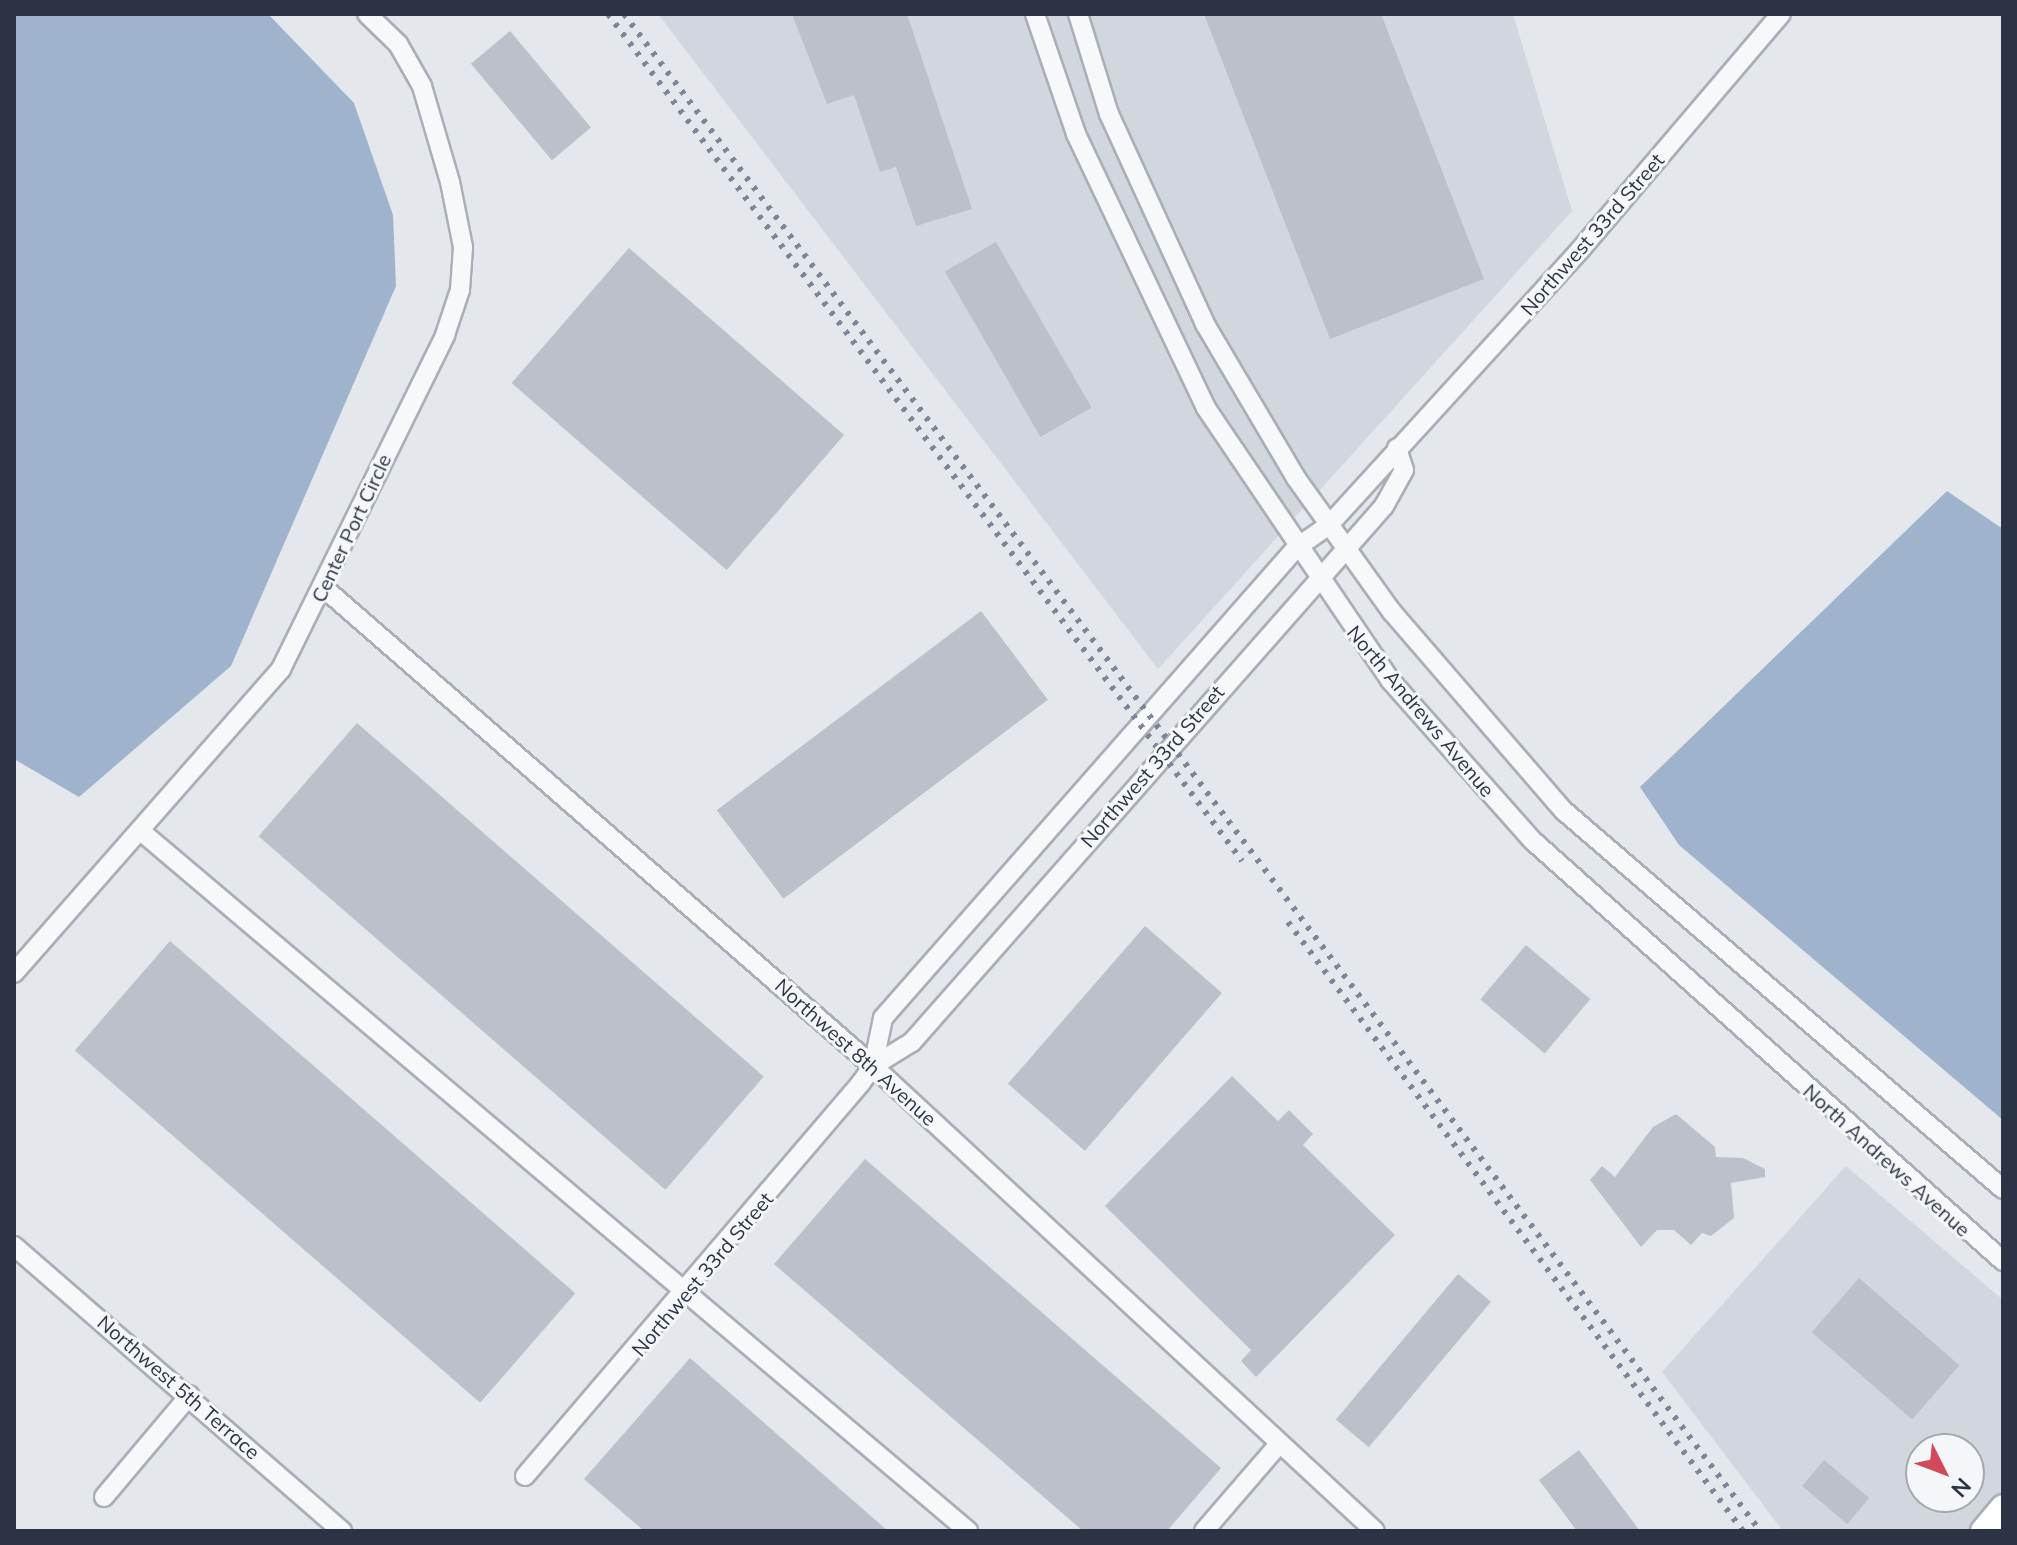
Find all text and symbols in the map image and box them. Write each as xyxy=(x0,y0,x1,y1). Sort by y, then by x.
street label: Northwest 33rd Street xyxy=(1515,148,1669,320)
street label: Center Port Circle xyxy=(306,450,396,606)
street label: North Andrews Avenue xyxy=(1342,620,1500,802)
street label: Northwest 33rd Street xyxy=(1075,680,1229,852)
street label: Northwest 8th Avenue xyxy=(770,973,942,1131)
street label: North Andrews Avenue xyxy=(1799,1079,1975,1241)
street label: Northwest 33rd Street xyxy=(626,1187,778,1361)
street label: Northwest 5th Terrace xyxy=(93,1310,265,1464)
north arrow xyxy=(1905,1433,1985,1513)
text: N xyxy=(1945,1472,1977,1503)

